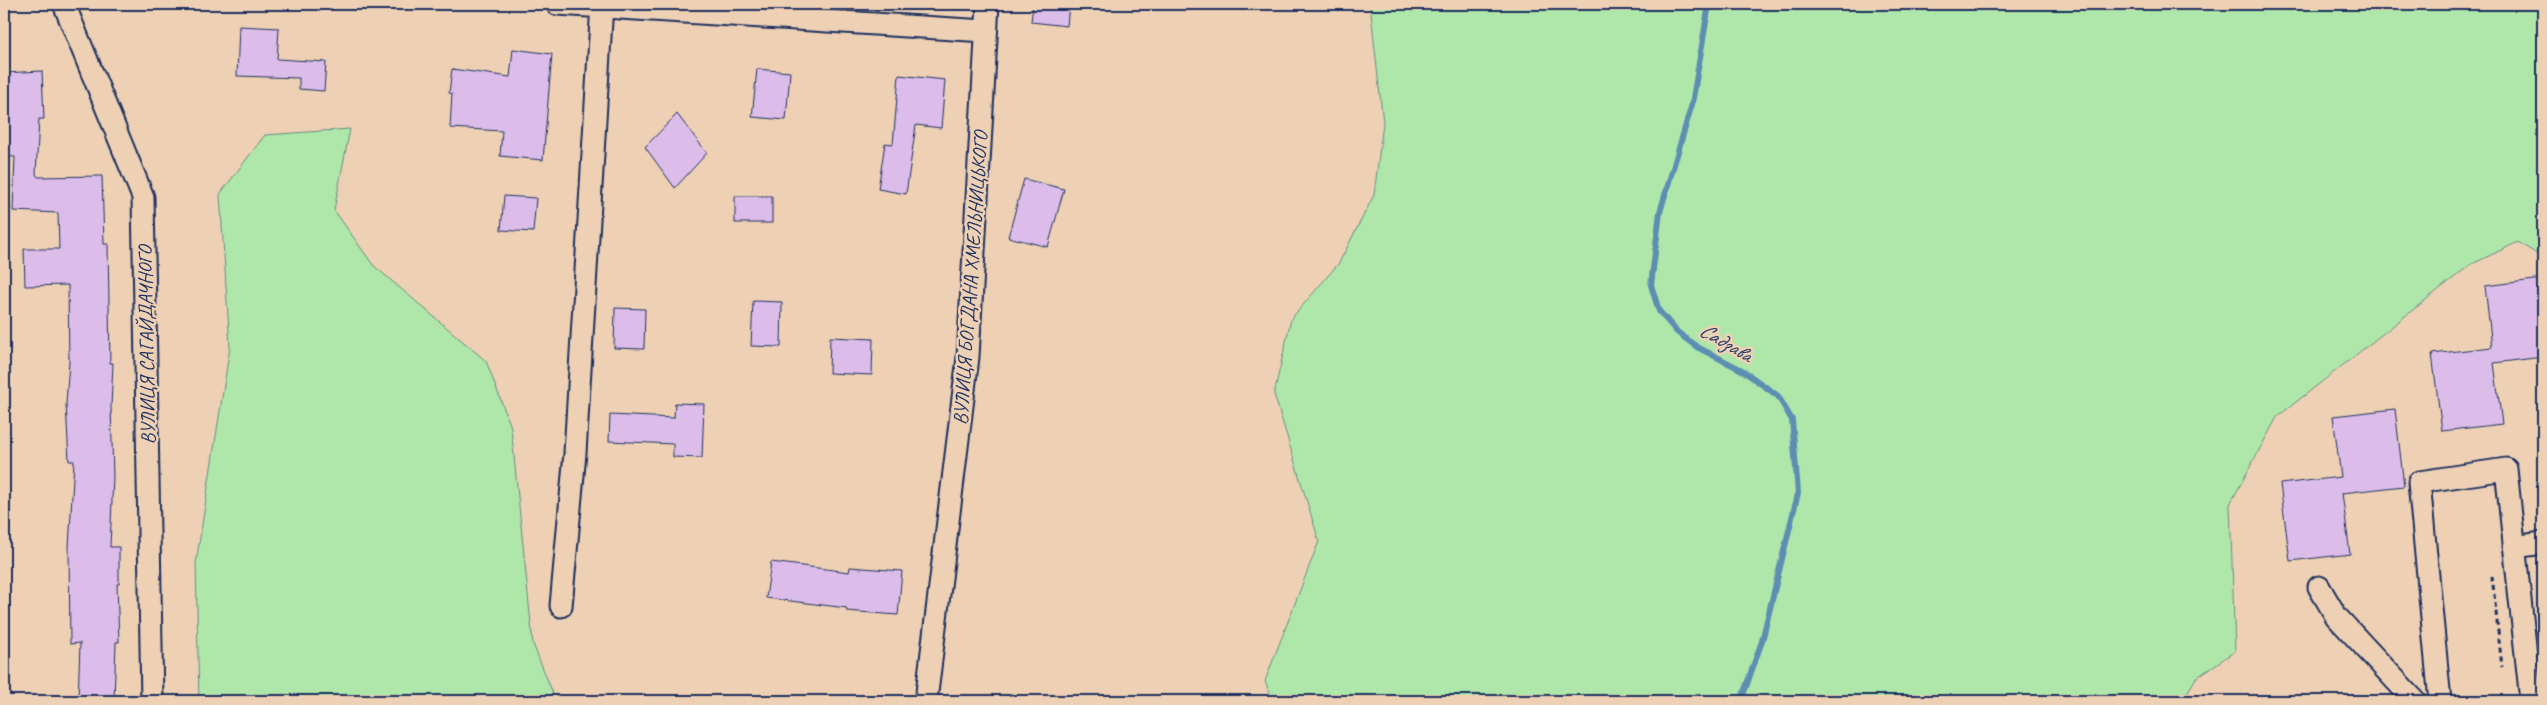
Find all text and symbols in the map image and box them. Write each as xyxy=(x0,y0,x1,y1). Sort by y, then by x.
street label: ВУЛИЦЯ БОГДАНА ХМЕЛЬНИЦЬКОГО xyxy=(948,128,993,426)
street label: ВУЛИЦЯ САГАЙДАЧНОГО xyxy=(132,243,161,445)
water label: Садзава xyxy=(1695,317,1759,369)

